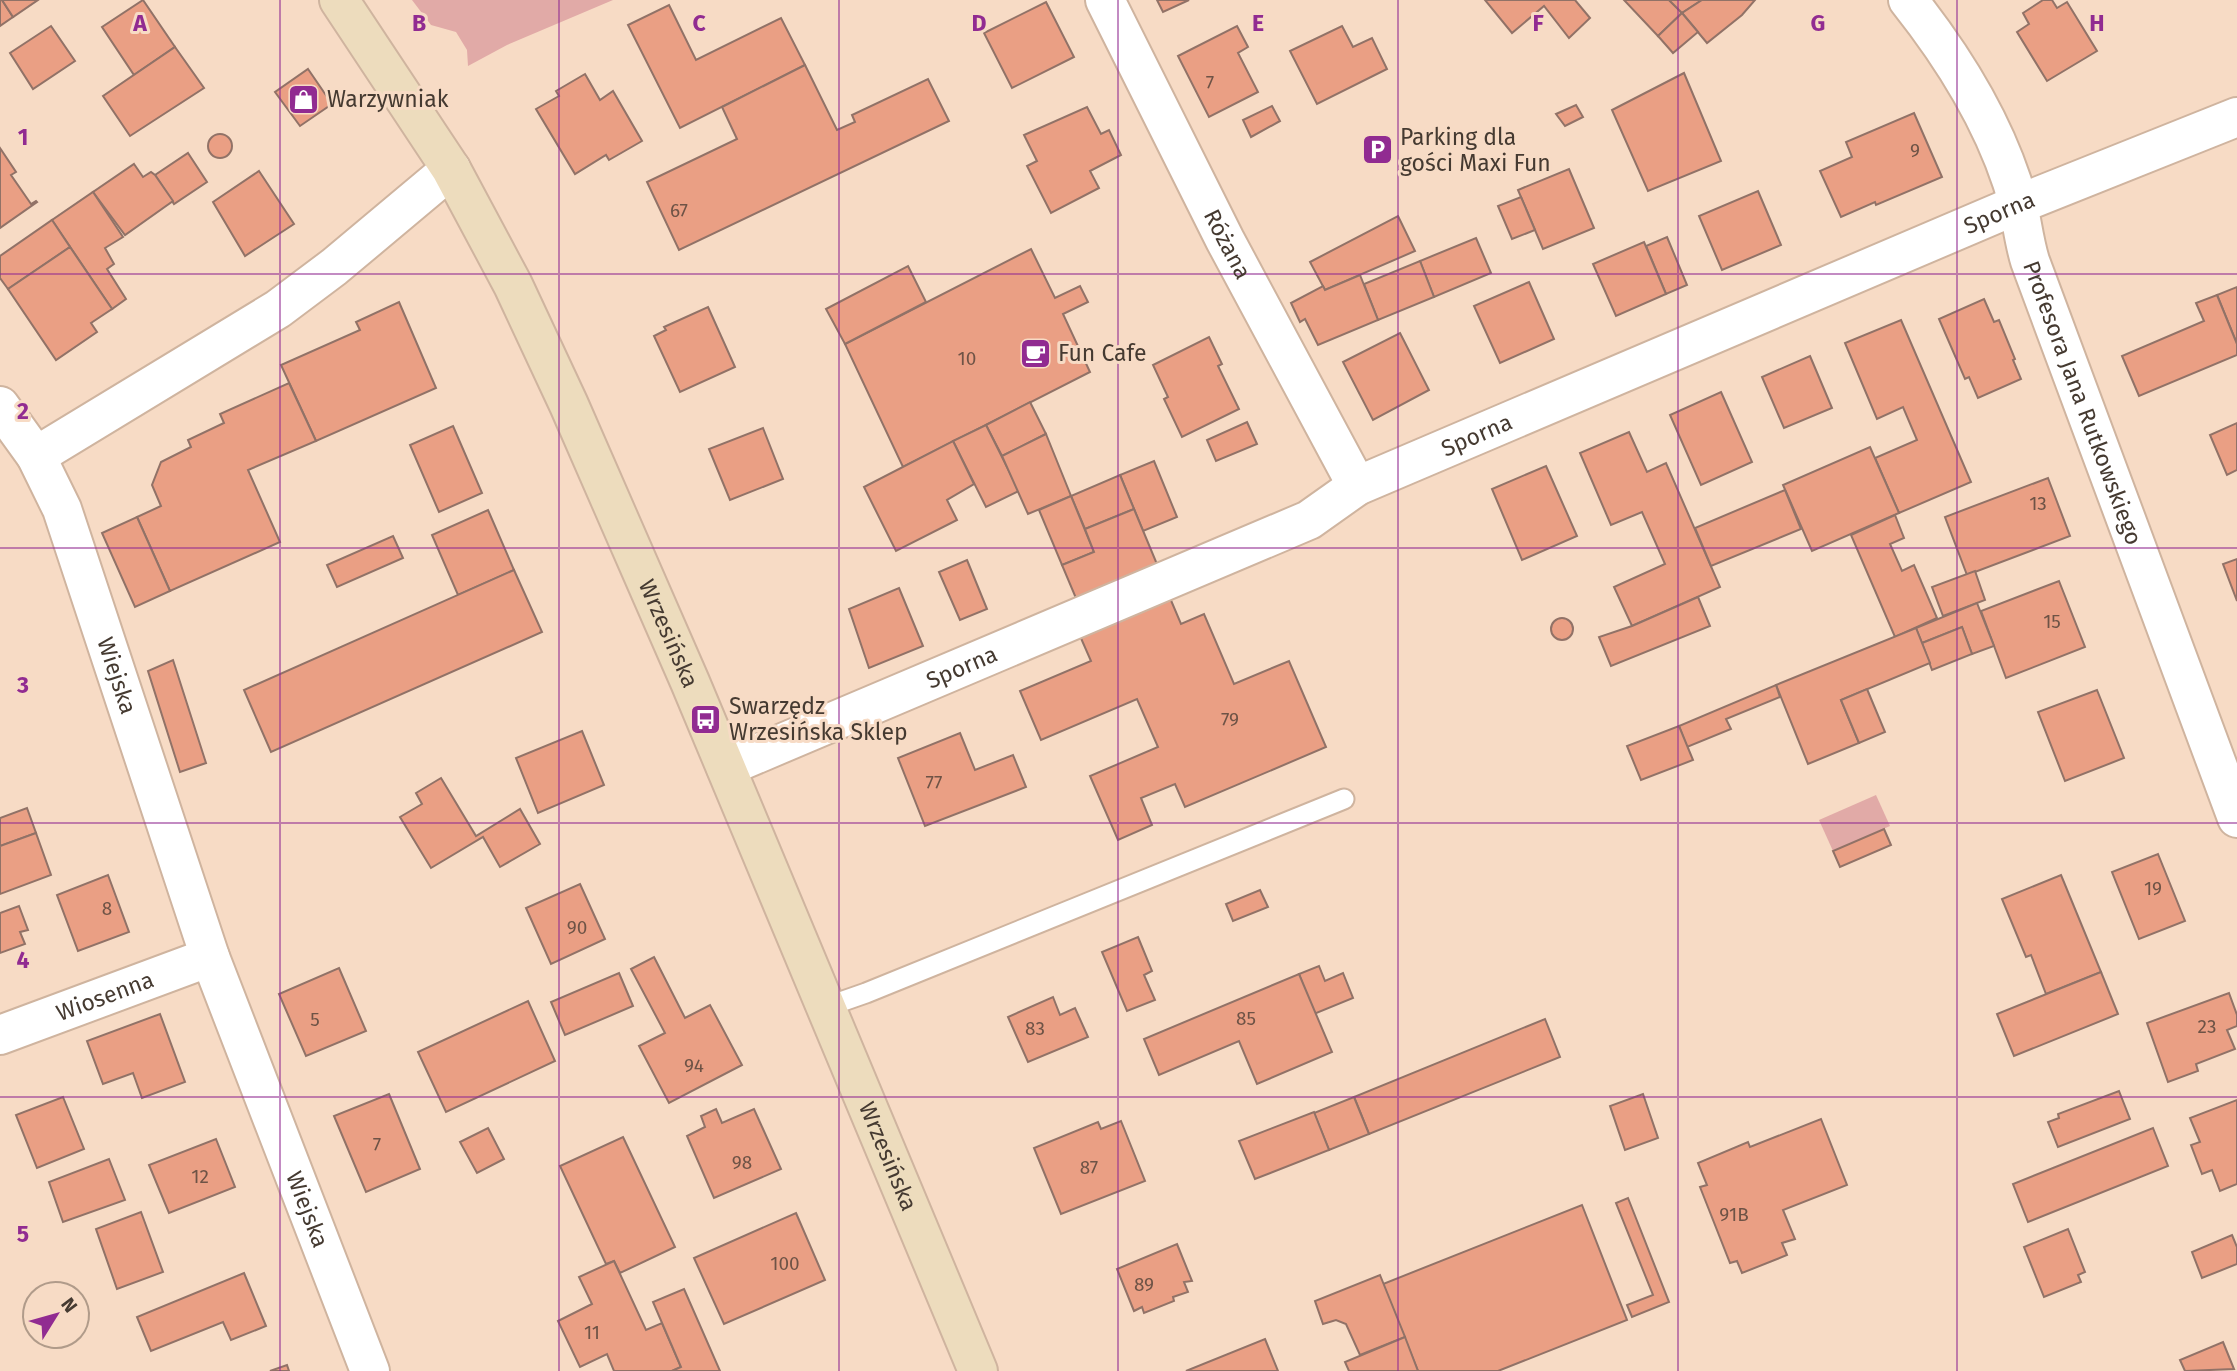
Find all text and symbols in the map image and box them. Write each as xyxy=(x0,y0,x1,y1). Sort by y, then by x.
text: A xyxy=(132,9,147,37)
text: B xyxy=(412,9,426,37)
text: C xyxy=(692,9,706,37)
text: D xyxy=(972,9,987,37)
text: E xyxy=(1252,9,1264,37)
text: F xyxy=(1532,9,1544,37)
text: G xyxy=(1811,9,1825,37)
text: H xyxy=(2089,9,2105,37)
house number: 7 xyxy=(1206,71,1214,94)
shop icon: Warzywniak xyxy=(287,82,321,116)
place label: Warzywniak xyxy=(327,85,449,113)
text: 1 xyxy=(18,123,28,151)
place label: Parking dla gości Maxi Fun xyxy=(1400,123,1551,177)
parking icon: Parking dla gości Maxi Fun xyxy=(1360,133,1394,167)
house number: 9 xyxy=(1910,139,1920,162)
street label: Sporna xyxy=(1959,185,2039,240)
house number: 67 xyxy=(670,199,688,222)
street label: Różana xyxy=(1198,204,1257,284)
street label: Profesora Jana Rutkowskiego xyxy=(2017,257,2148,549)
cafe icon: Fun Cafe xyxy=(1018,336,1052,370)
place label: Fun Cafe xyxy=(1058,339,1147,367)
house number: 10 xyxy=(958,347,976,370)
text: 2 xyxy=(17,397,29,425)
street label: Sporna xyxy=(1437,408,1516,463)
house number: 13 xyxy=(2029,492,2047,515)
street label: Wrzesińska xyxy=(633,575,705,692)
house number: 15 xyxy=(2043,610,2061,633)
street label: Wiejska xyxy=(91,634,143,717)
street label: Sporna xyxy=(922,640,1001,695)
text: 3 xyxy=(16,671,29,699)
place label: Swarzędz Wrzesińska Sklep xyxy=(729,692,908,746)
bus stop icon: Swarzędz Wrzesińska Sklep xyxy=(689,702,723,736)
house number: 79 xyxy=(1221,708,1239,731)
house number: 77 xyxy=(926,771,942,794)
house number: 19 xyxy=(2144,877,2162,900)
house number: 8 xyxy=(102,897,112,920)
house number: 90 xyxy=(567,916,587,939)
text: 4 xyxy=(17,946,30,974)
street label: Wiosenna xyxy=(52,965,158,1027)
house number: 85 xyxy=(1236,1007,1256,1030)
house number: 5 xyxy=(310,1008,320,1031)
house number: 23 xyxy=(2198,1015,2216,1038)
house number: 83 xyxy=(1025,1017,1045,1040)
house number: 94 xyxy=(684,1054,704,1077)
street label: Wrzesińska xyxy=(853,1098,923,1215)
house number: 7 xyxy=(373,1133,381,1156)
house number: 98 xyxy=(732,1151,752,1174)
house number: 87 xyxy=(1080,1156,1098,1179)
house number: 12 xyxy=(191,1165,209,1188)
street label: Wiejska xyxy=(280,1167,335,1251)
house number: 91B xyxy=(1719,1203,1749,1226)
text: 5 xyxy=(17,1220,29,1248)
house number: 100 xyxy=(770,1252,800,1275)
house number: 89 xyxy=(1134,1273,1154,1296)
north arrow xyxy=(21,1280,91,1350)
text: N xyxy=(56,1293,82,1317)
house number: 11 xyxy=(584,1321,600,1344)

